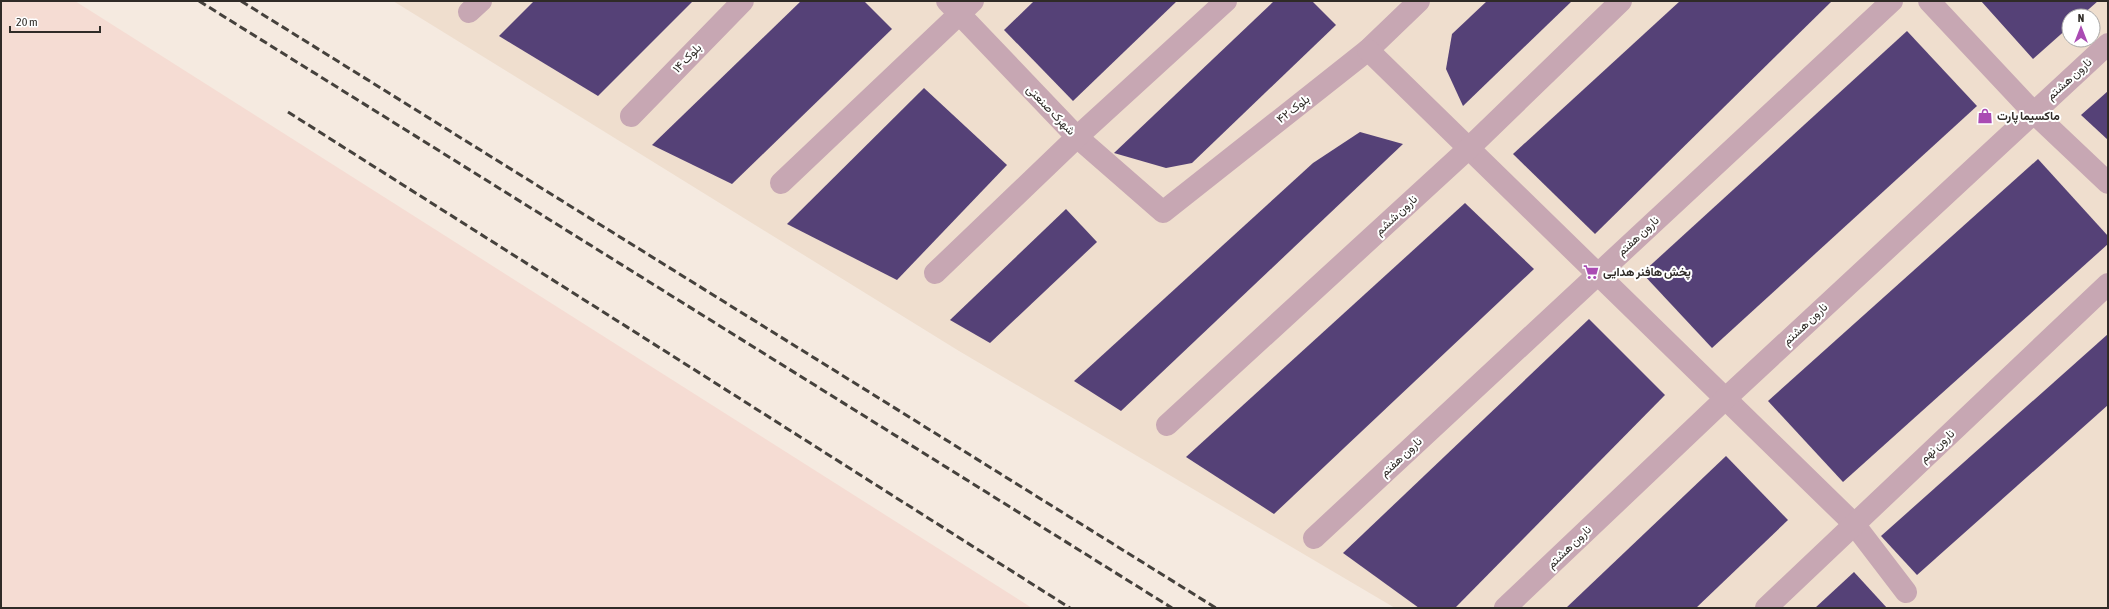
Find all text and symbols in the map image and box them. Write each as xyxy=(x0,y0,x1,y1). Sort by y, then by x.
scale bar xyxy=(10,8,100,34)
north arrow xyxy=(2061,8,2101,48)
text: N xyxy=(2078,12,2084,24)
text: 20 m xyxy=(16,15,38,29)
street label: بلوک ۱۴ xyxy=(670,40,705,76)
street label: نارون هشتم xyxy=(2044,55,2095,104)
street label: شهرک صنعتی xyxy=(1023,82,1078,139)
street label: بلوک ۴۲ xyxy=(1274,92,1313,127)
shop icon: ماکسیما پارت xyxy=(1976,107,1994,125)
place label: ماکسیما پارت xyxy=(1997,109,2060,124)
street label: نارون ششم xyxy=(1372,192,1421,239)
street label: نارون هفتم xyxy=(1614,213,1662,260)
supermarket icon: پخش هافنر هدایی xyxy=(1582,263,1600,281)
place label: پخش هافنر هدایی xyxy=(1603,265,1691,280)
street label: نارون هشتم xyxy=(1780,300,1831,349)
street label: نارون نهم xyxy=(1917,426,1958,466)
street label: نارون هفتم xyxy=(1377,434,1425,481)
street label: نارون هشتم xyxy=(1544,523,1595,572)

